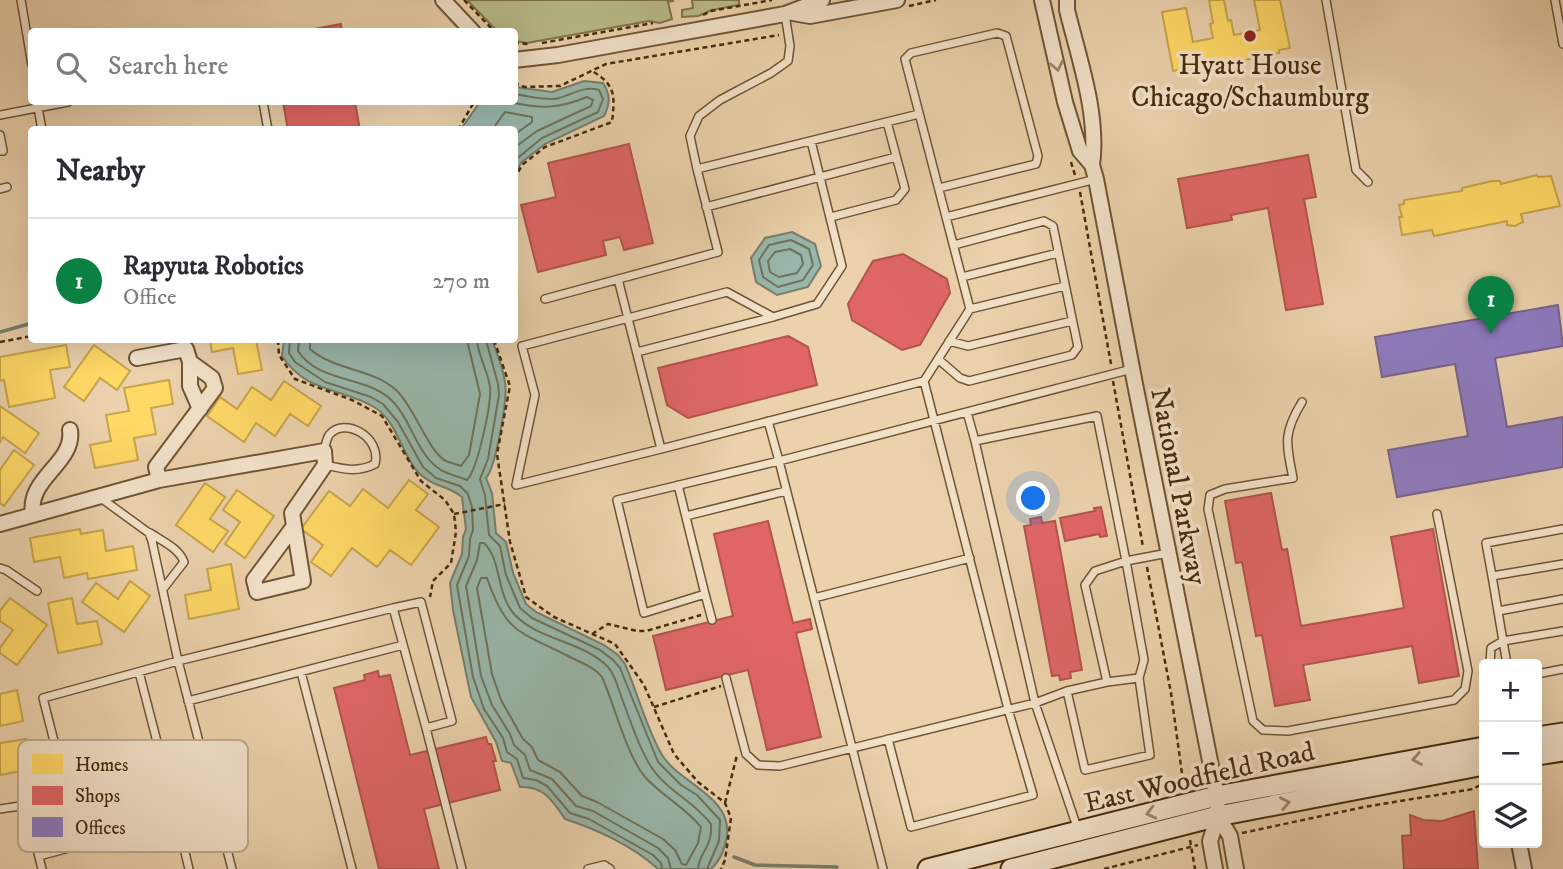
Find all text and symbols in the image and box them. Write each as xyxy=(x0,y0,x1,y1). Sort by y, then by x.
search box xyxy=(28,28,518,105)
marker: Hyatt House Chicago/Schaumburg xyxy=(1242,28,1258,44)
icon: search xyxy=(52,48,90,86)
place label: Hyatt House Chicago/Schaumburg xyxy=(1131,48,1369,115)
text: Search here xyxy=(108,50,228,83)
one-way arrow xyxy=(1049,60,1064,72)
text: Nearby xyxy=(56,153,145,190)
text: Rapyuta Robotics xyxy=(123,250,304,283)
text: 1 xyxy=(75,267,83,296)
text: 270 m xyxy=(433,267,490,296)
pin: 1 xyxy=(1468,276,1514,334)
text: Office xyxy=(123,283,177,312)
street label: National Parkway xyxy=(1142,385,1215,589)
your location xyxy=(1016,481,1050,515)
map controls xyxy=(1479,659,1542,848)
button: + xyxy=(1479,659,1542,722)
button: − xyxy=(1479,722,1542,785)
street label: East Woodfield Road xyxy=(1081,734,1318,821)
legend xyxy=(18,740,248,852)
one-way arrow xyxy=(1411,751,1423,766)
text: Homes xyxy=(75,754,128,777)
text: Shops xyxy=(75,785,120,808)
button: layers xyxy=(1479,785,1542,848)
one-way arrow xyxy=(1279,796,1291,811)
one-way arrow xyxy=(1145,805,1157,819)
text: Offices xyxy=(75,817,126,840)

